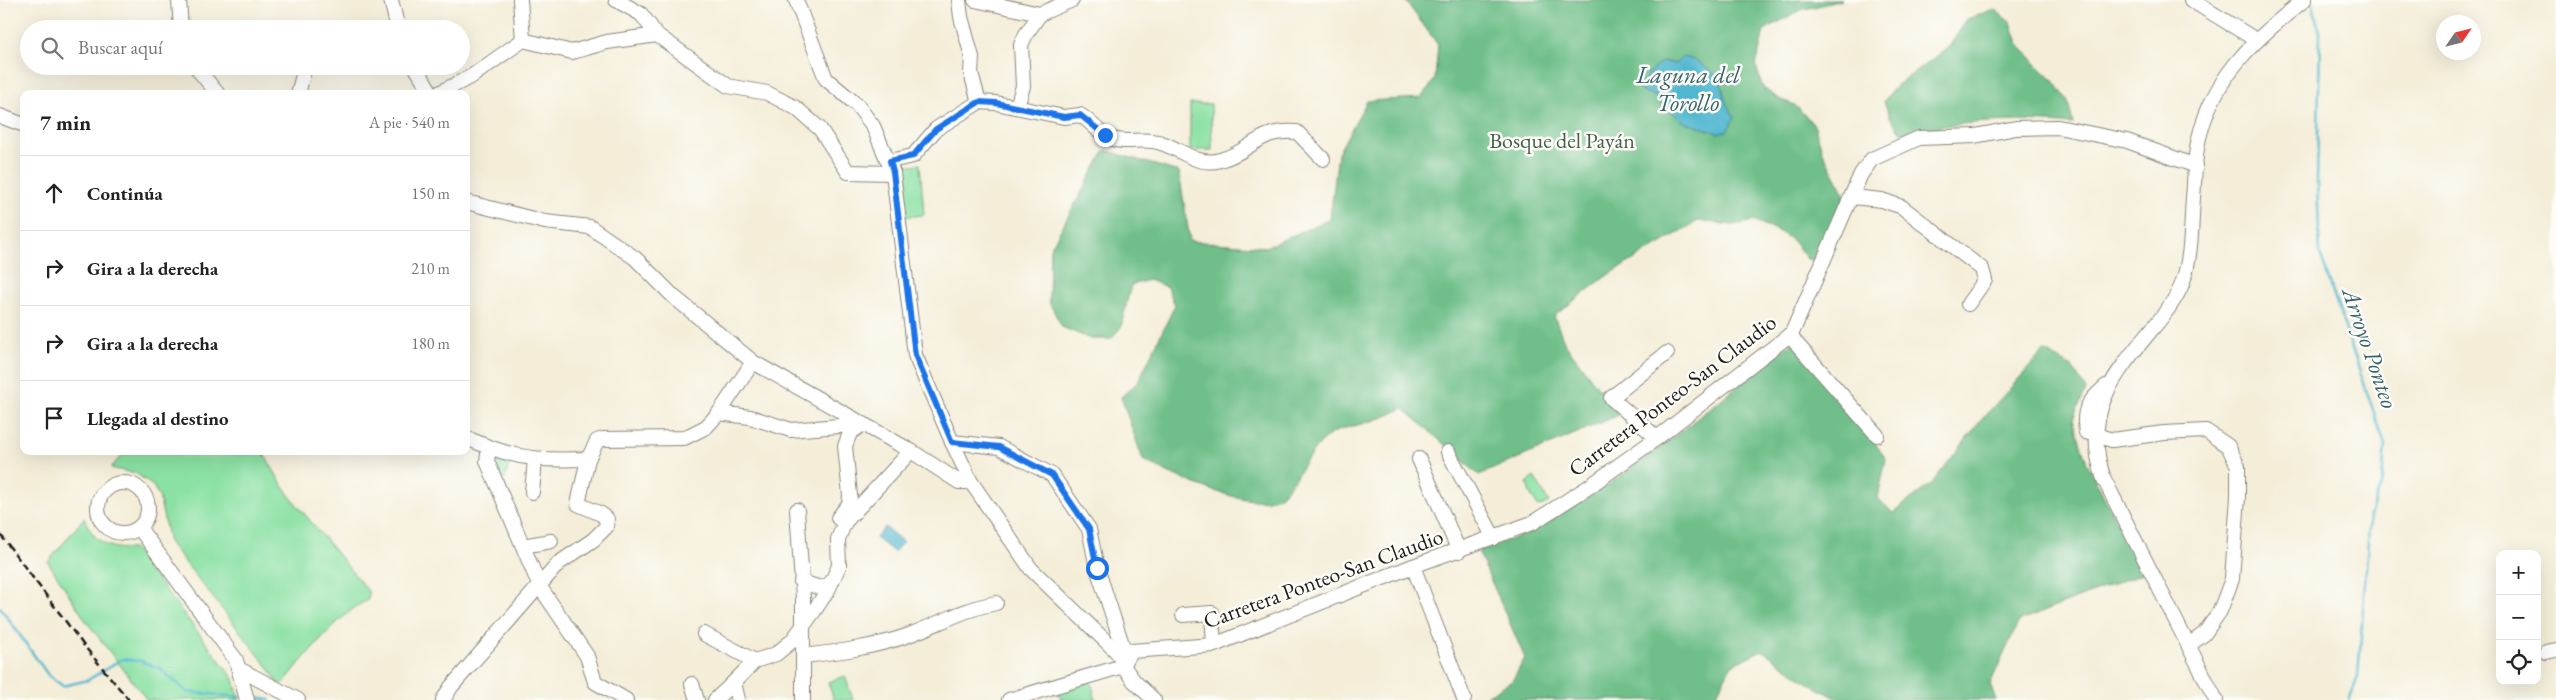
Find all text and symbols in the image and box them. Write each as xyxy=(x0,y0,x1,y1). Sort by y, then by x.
north arrow xyxy=(2436,15,2481,60)
search box xyxy=(20,20,470,75)
icon: search xyxy=(38,34,66,62)
text: Buscar aquí xyxy=(78,35,163,60)
water label: Laguna del Torollo xyxy=(1635,59,1741,118)
text: 7 min xyxy=(40,109,91,136)
text: A pie · 540 m xyxy=(369,112,450,133)
route end xyxy=(1094,124,1117,147)
park label: Bosque del Payán xyxy=(1489,126,1635,155)
icon: ahead xyxy=(40,179,68,207)
text: Continúa xyxy=(87,181,163,206)
text: 150 m xyxy=(411,183,450,204)
icon: right xyxy=(40,254,68,282)
text: Gira a la derecha xyxy=(87,256,218,281)
text: 210 m xyxy=(411,258,450,279)
water label: Arroyo Ponteo xyxy=(2335,281,2406,412)
street label: Carretera Ponteo-San Claudio xyxy=(1562,308,1782,483)
icon: right xyxy=(40,329,68,357)
text: Gira a la derecha xyxy=(87,331,218,356)
text: 180 m xyxy=(411,333,450,354)
icon: arrive xyxy=(40,404,68,432)
text: Llegada al destino xyxy=(87,406,229,431)
street label: Carretera Ponteo-San Claudio xyxy=(1199,522,1447,635)
map controls xyxy=(2496,550,2541,685)
button: + xyxy=(2496,550,2541,595)
route start xyxy=(1086,557,1109,580)
button: − xyxy=(2496,595,2541,640)
button: locate xyxy=(2496,640,2541,685)

